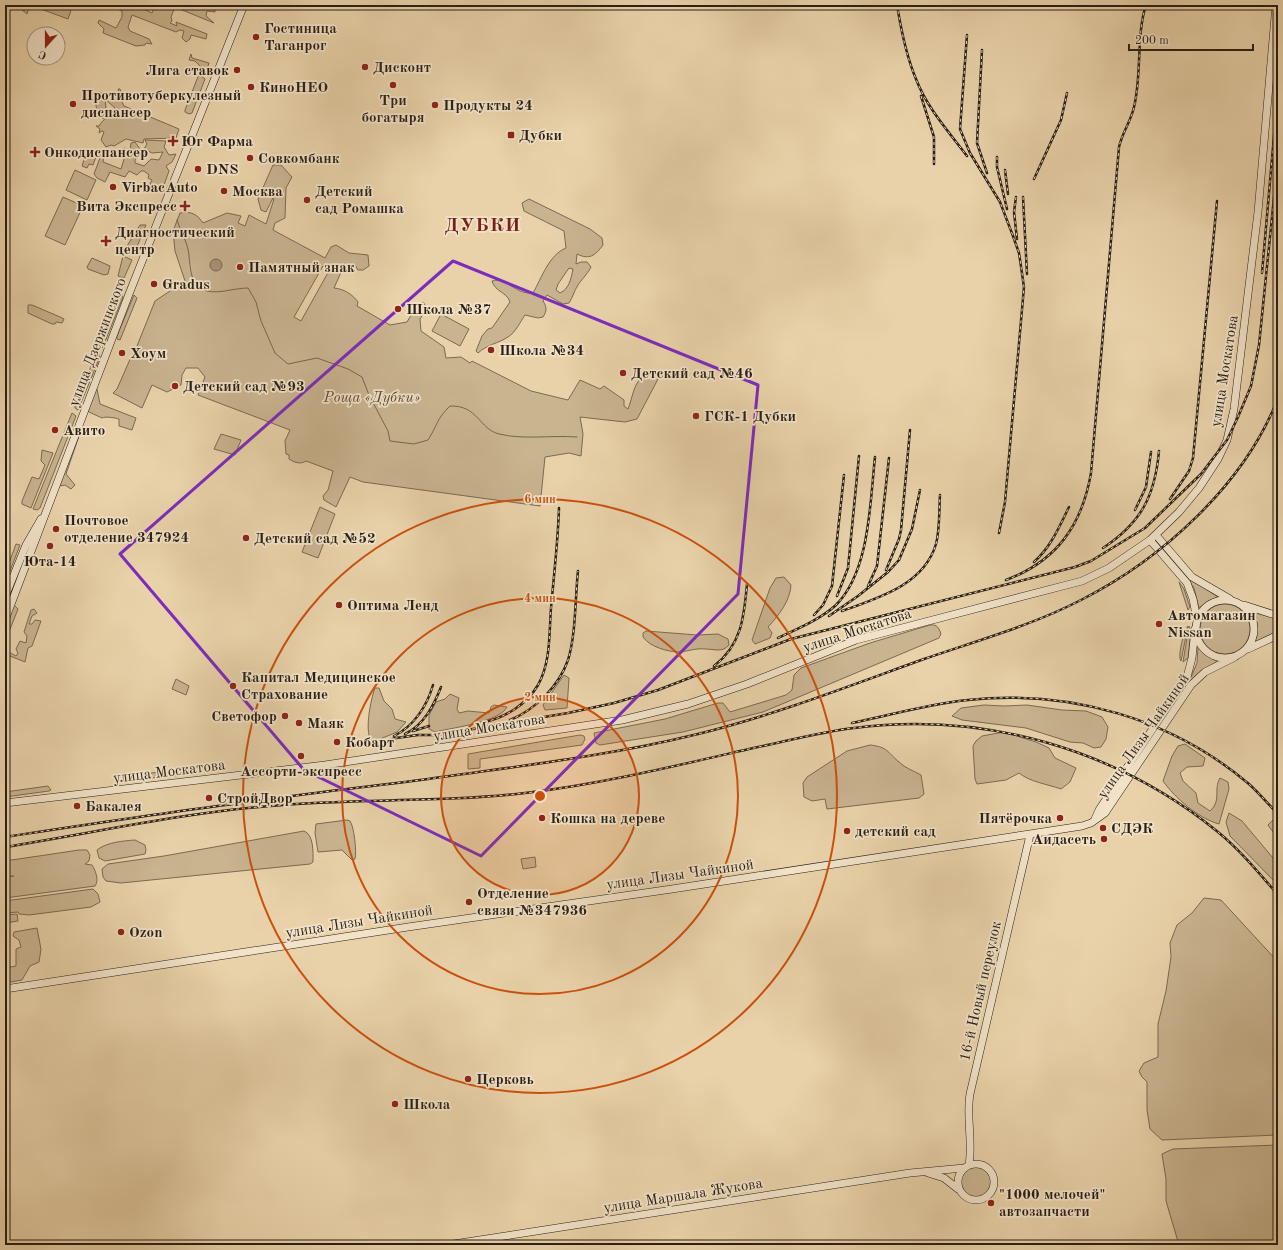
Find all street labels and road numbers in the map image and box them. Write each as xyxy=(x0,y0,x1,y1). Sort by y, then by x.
street label: улица Дзержинского xyxy=(67,276,130,409)
street label: улица Москатова xyxy=(1209,314,1242,428)
street label: улица Москатова xyxy=(801,607,914,656)
street label: улица Лизы Чайкиной xyxy=(1095,672,1193,802)
street label: улица Москатова xyxy=(432,712,547,745)
street label: улица Москатова xyxy=(112,758,227,787)
street label: улица Лизы Чайкиной xyxy=(606,858,755,893)
street label: улица Лизы Чайкиной xyxy=(285,903,434,942)
street label: 16-й Новый переулок xyxy=(958,919,1005,1063)
street label: улица Маршала Жукова xyxy=(603,1176,764,1216)

